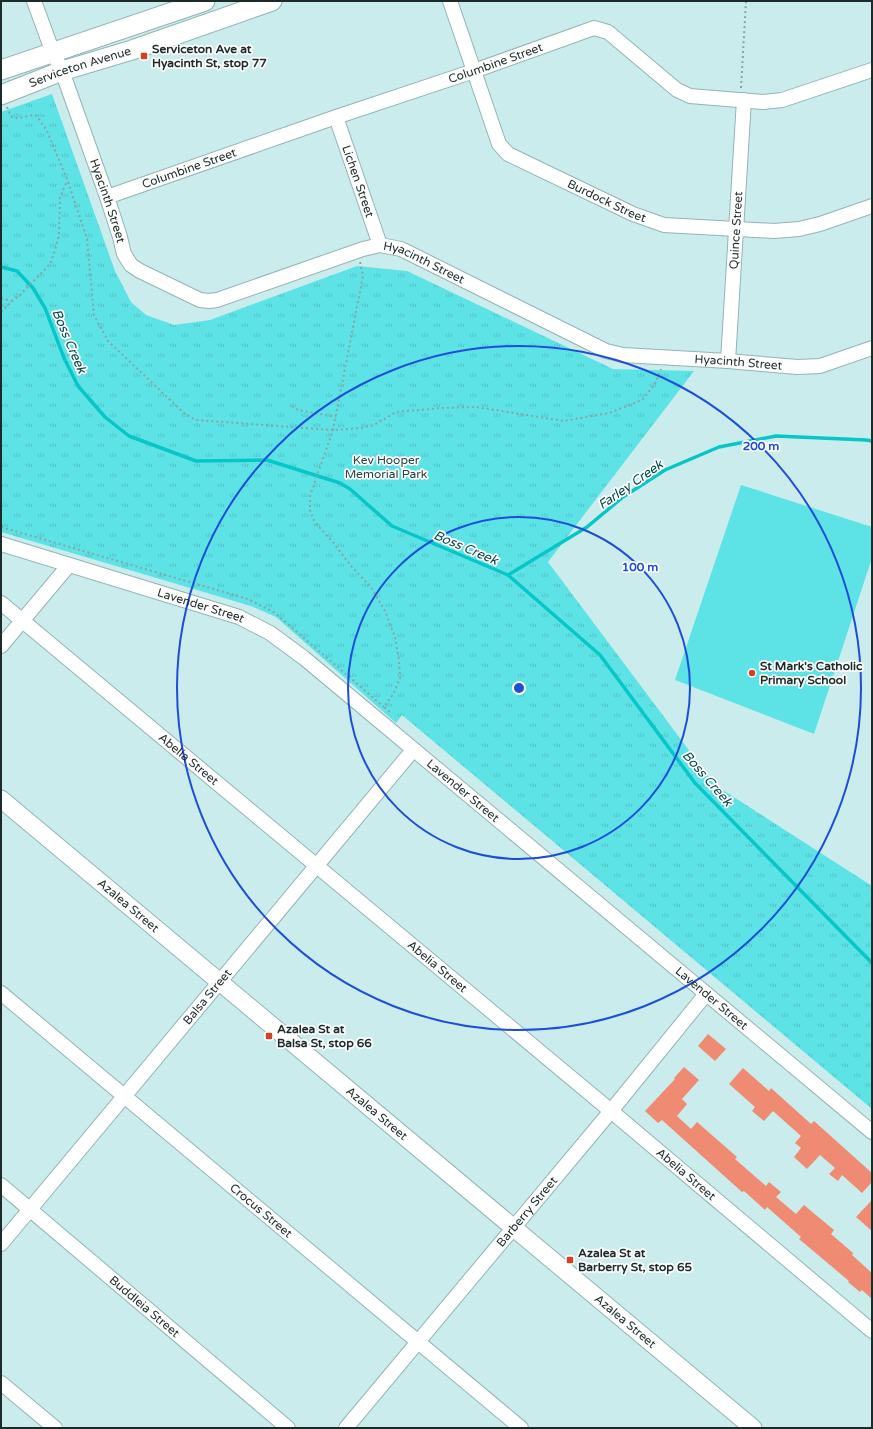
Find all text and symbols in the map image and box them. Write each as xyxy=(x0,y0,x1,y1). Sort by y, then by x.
street label: Columbine Street xyxy=(447,40,545,86)
place label: Serviceton Ave at Hyacinth St, stop 77 xyxy=(152,42,267,71)
street label: Serviceton Avenue xyxy=(27,44,133,90)
marker: Serviceton Ave at Hyacinth St, stop 77 xyxy=(139,51,149,61)
street label: Lichen Street xyxy=(339,143,377,220)
street label: Columbine Street xyxy=(140,145,239,191)
street label: Hyacinth Street xyxy=(87,157,128,245)
street label: Burdock Street xyxy=(565,177,648,225)
street label: Quince Street xyxy=(727,191,745,270)
street label: Hyacinth Street xyxy=(382,239,467,287)
water label: Boss Creek xyxy=(48,307,90,377)
street label: Hyacinth Street xyxy=(694,352,783,373)
text: 200 m xyxy=(743,439,779,453)
park label: Kev Hooper Memorial Park xyxy=(345,453,428,481)
water label: Farley Creek xyxy=(595,456,667,513)
water label: Boss Creek xyxy=(431,527,501,569)
text: 100 m xyxy=(622,560,658,574)
street label: Lavender Street xyxy=(156,585,247,626)
place label: St Mark's Catholic Primary School xyxy=(760,659,863,688)
marker: St Mark's Catholic Primary School xyxy=(747,668,757,678)
centre of rings xyxy=(512,681,526,695)
street label: Abelia Street xyxy=(156,730,222,788)
water label: Boss Creek xyxy=(679,748,736,810)
street label: Lavender Street xyxy=(424,756,502,825)
street label: Azalea Street xyxy=(95,876,162,935)
street label: Abelia Street xyxy=(405,938,470,996)
street label: Lavender Street xyxy=(672,964,751,1033)
street label: Balsa Street xyxy=(180,966,235,1027)
place label: Azalea St at Balsa St, stop 66 xyxy=(277,1022,372,1051)
marker: Azalea St at Balsa St, stop 66 xyxy=(264,1031,274,1041)
street label: Azalea Street xyxy=(343,1084,411,1143)
street label: Abelia Street xyxy=(653,1145,719,1204)
street label: Barberry Street xyxy=(494,1173,560,1250)
street label: Crocus Street xyxy=(227,1180,295,1241)
place label: Azalea St at Barberry St, stop 65 xyxy=(578,1246,692,1275)
marker: Azalea St at Barberry St, stop 65 xyxy=(565,1255,575,1265)
street label: Buddleia Street xyxy=(106,1273,183,1340)
street label: Azalea Street xyxy=(592,1292,659,1351)

